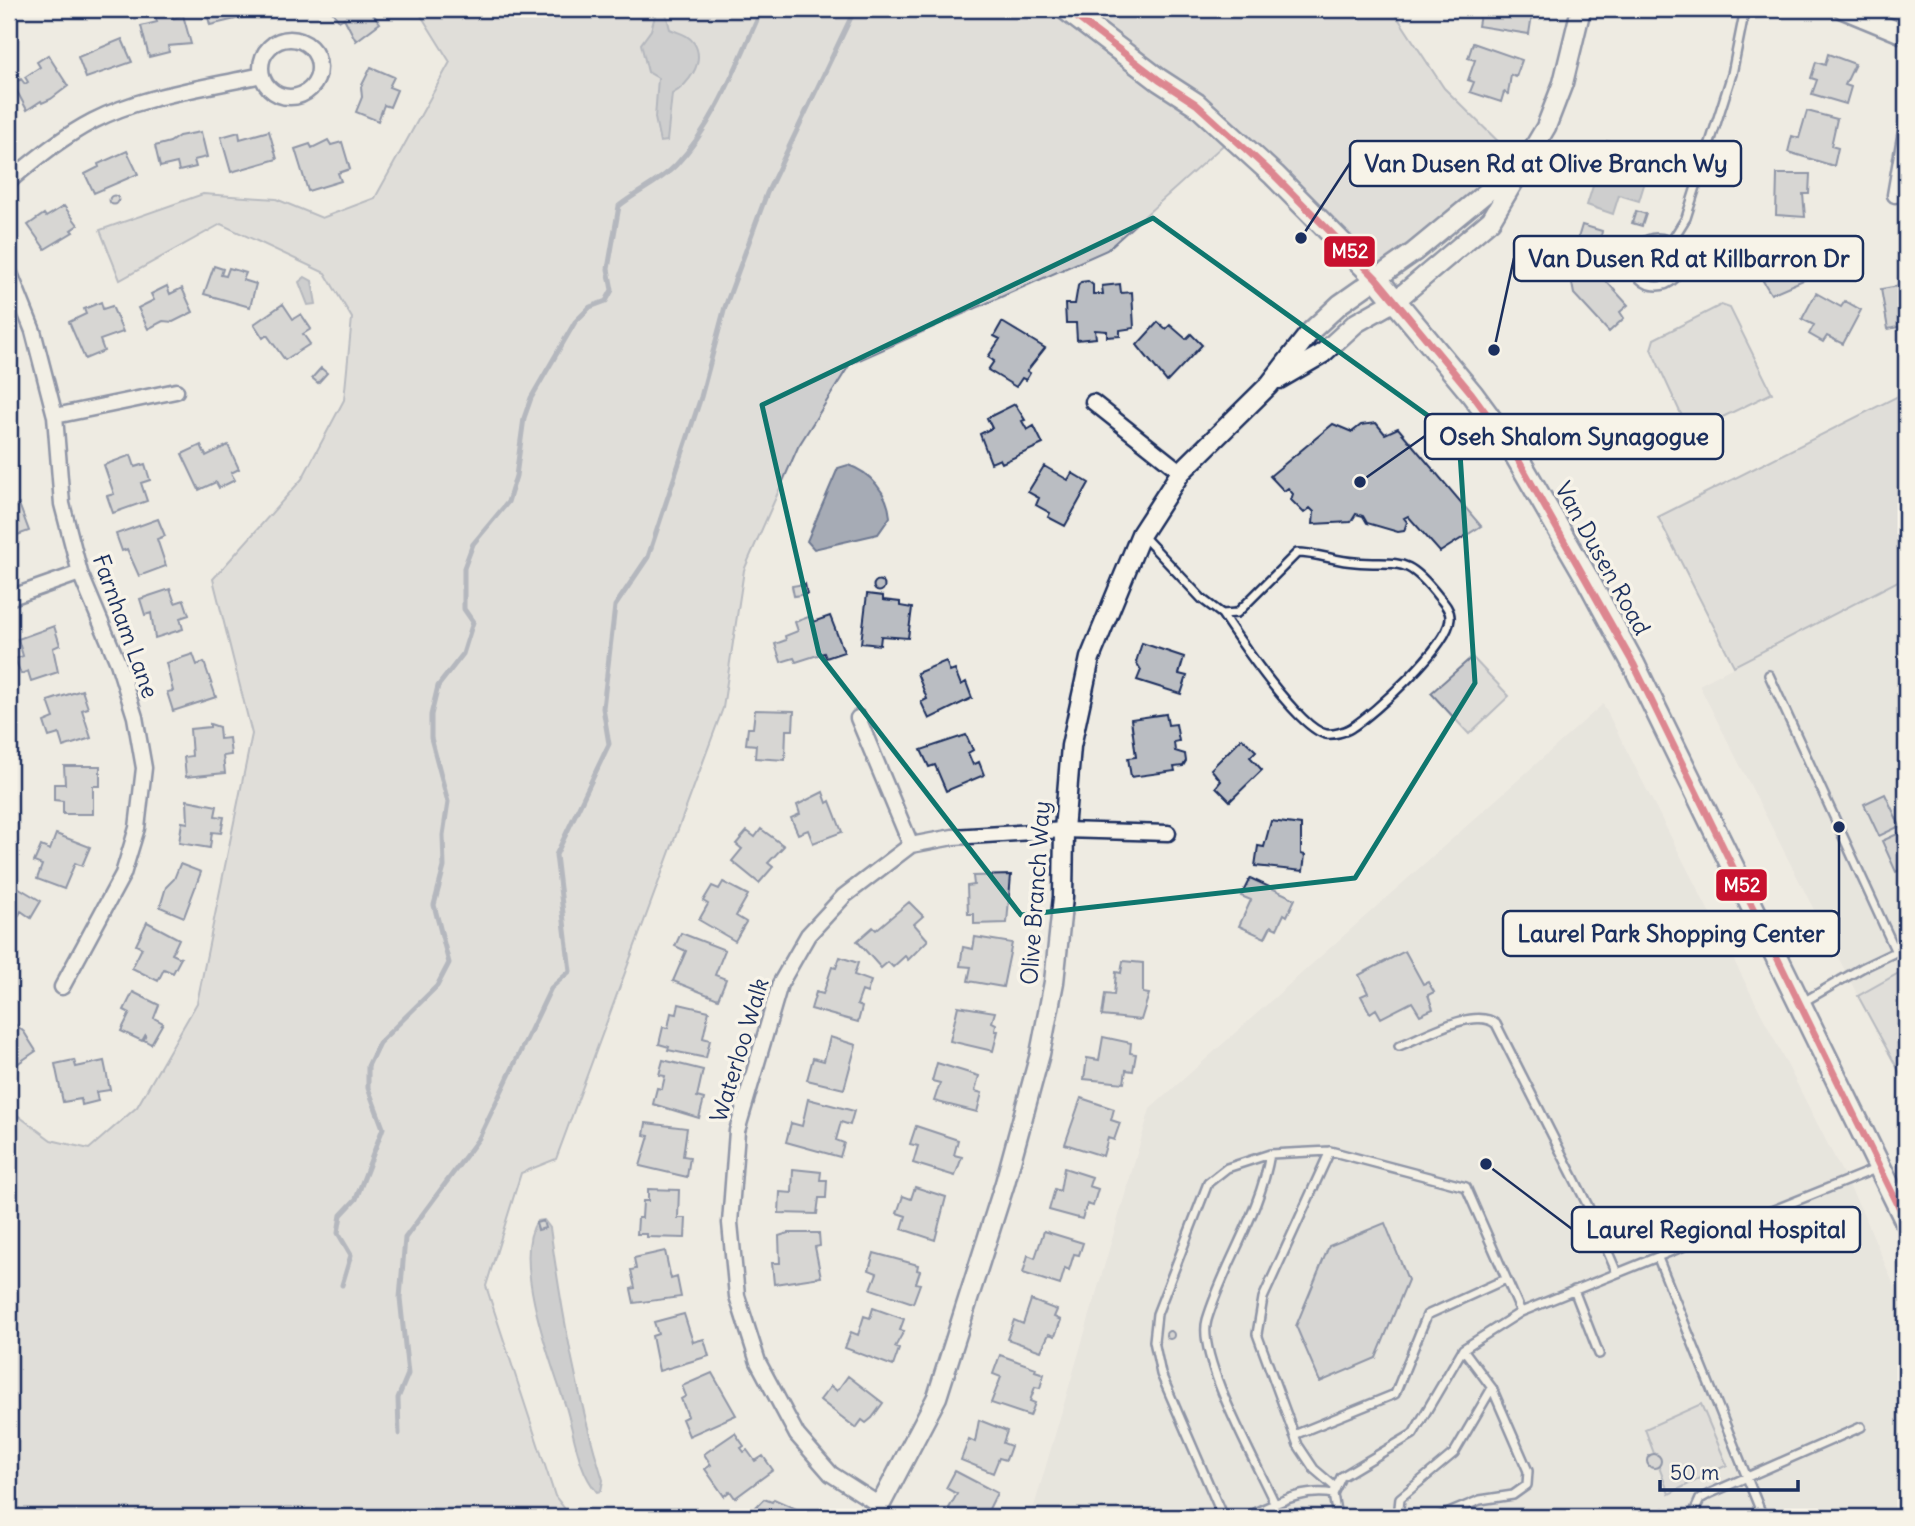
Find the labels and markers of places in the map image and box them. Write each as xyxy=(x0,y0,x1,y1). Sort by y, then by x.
callout: Van Dusen Rd at Olive Branch Wy xyxy=(1350,141,1741,186)
callout: Van Dusen Rd at Killbarron Dr xyxy=(1514,236,1863,281)
callout: Oseh Shalom Synagogue xyxy=(1425,414,1723,459)
callout: Laurel Park Shopping Center xyxy=(1503,911,1839,956)
callout: Laurel Regional Hospital xyxy=(1572,1207,1860,1252)

